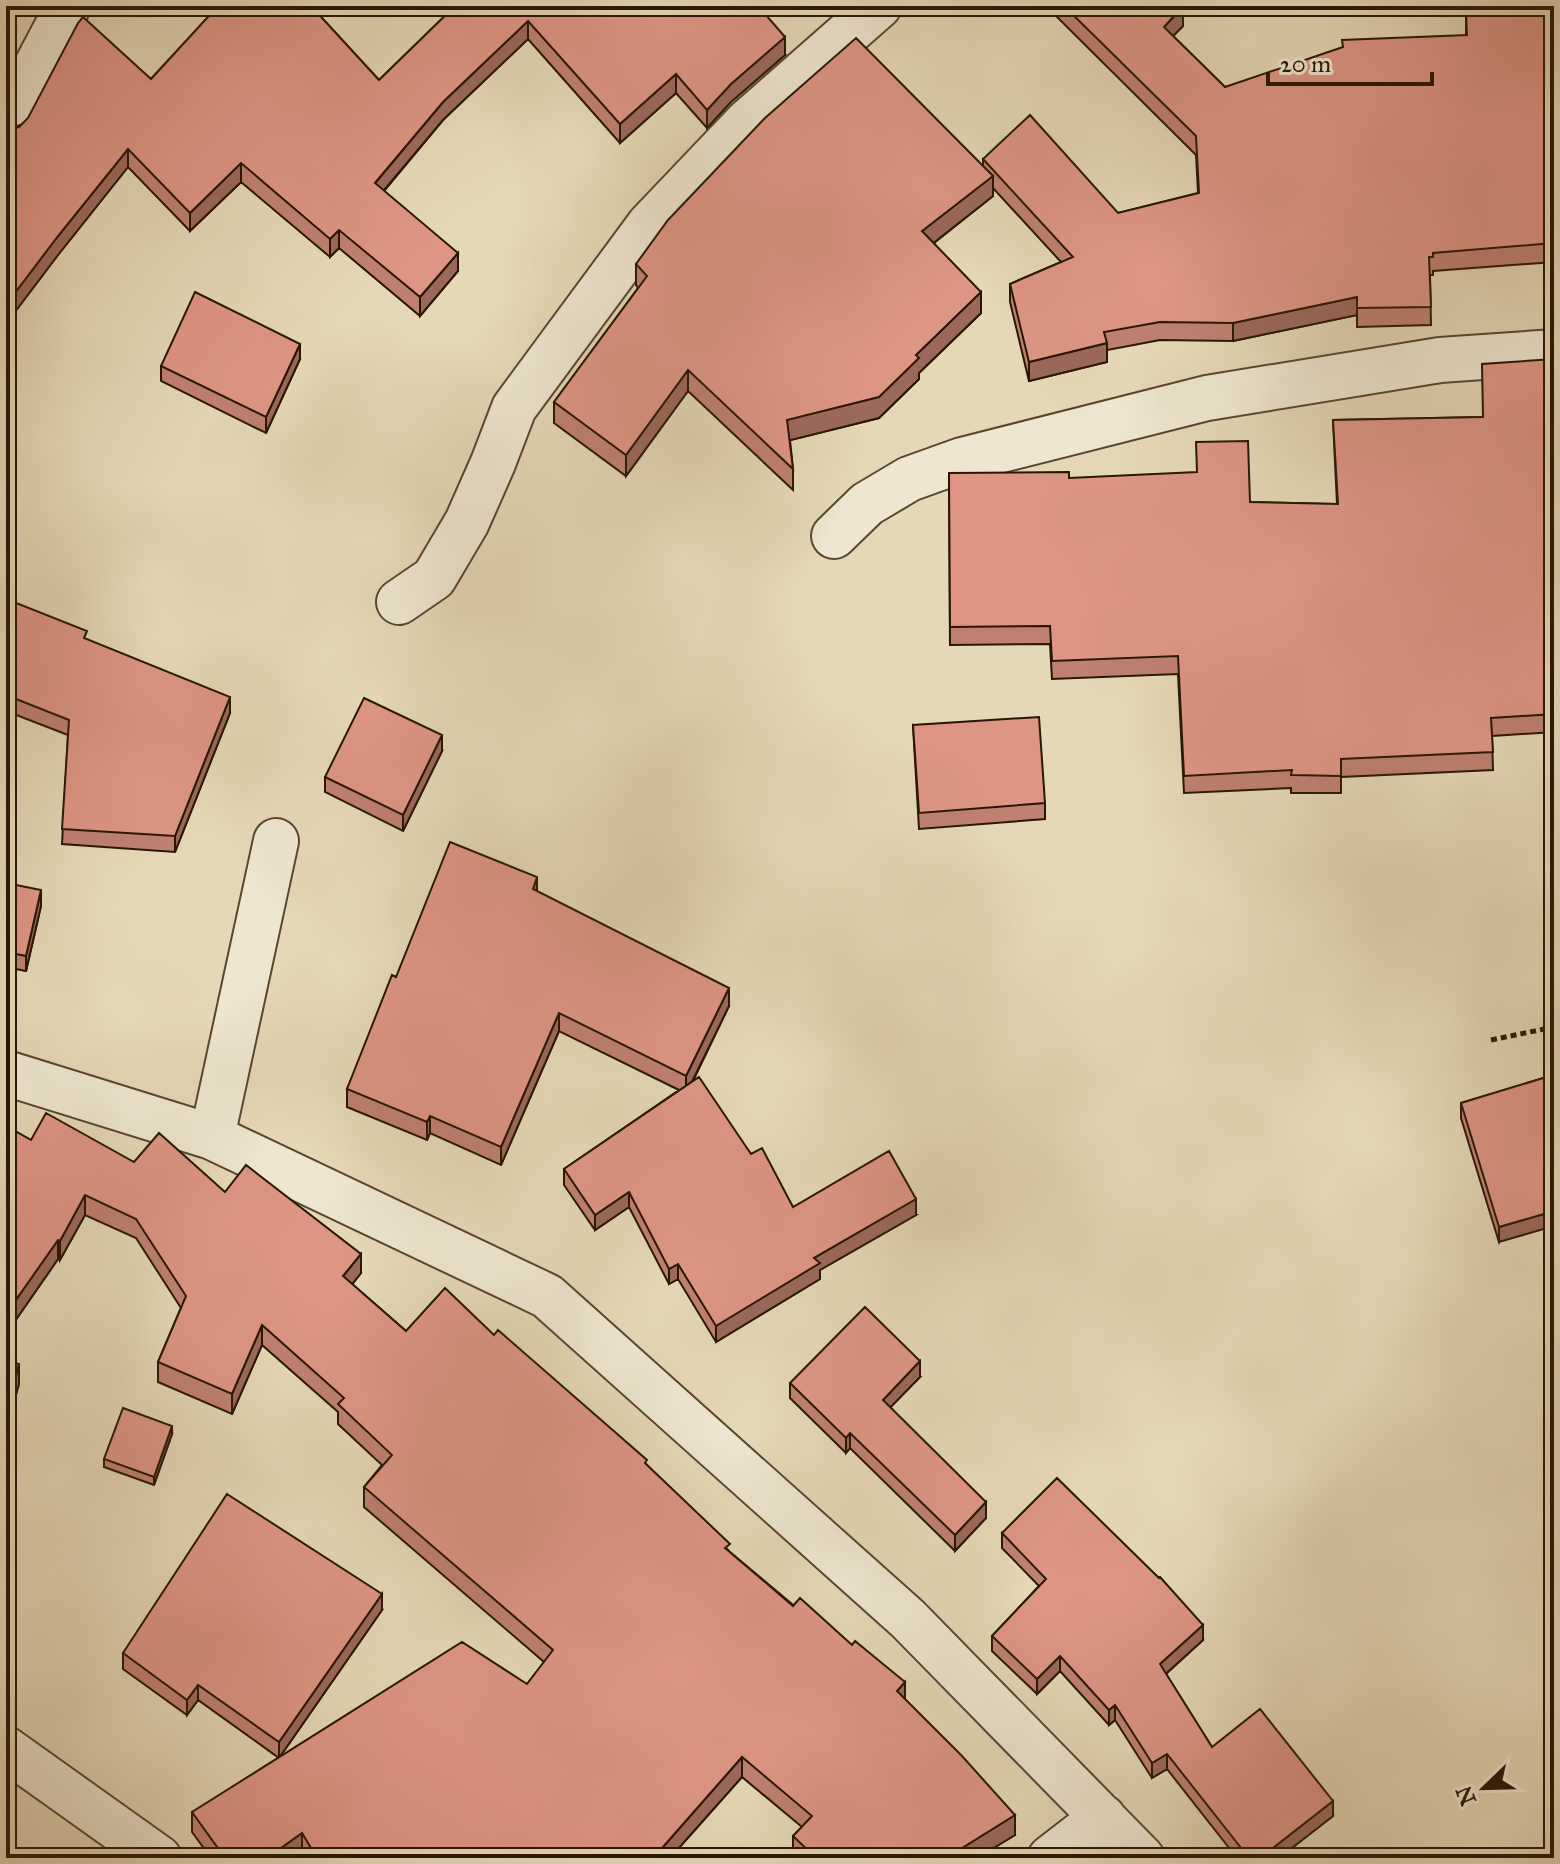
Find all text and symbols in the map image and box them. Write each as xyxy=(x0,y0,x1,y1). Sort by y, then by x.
scale bar xyxy=(1268,36,1432,86)
text: 20 m xyxy=(1280,49,1331,79)
north arrow xyxy=(1444,1748,1524,1828)
text: N xyxy=(1450,1781,1482,1809)

